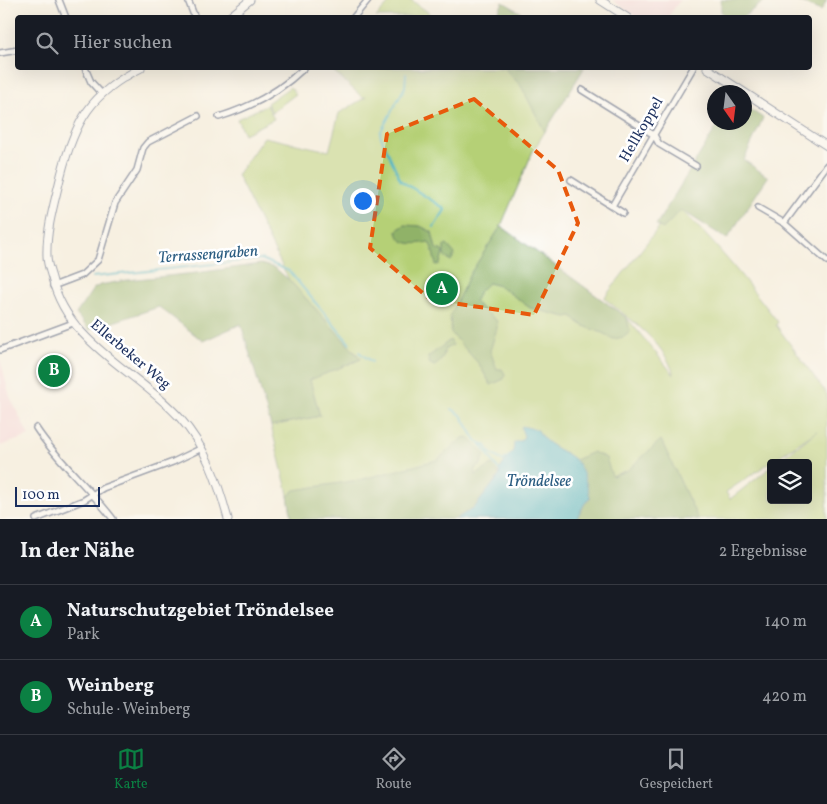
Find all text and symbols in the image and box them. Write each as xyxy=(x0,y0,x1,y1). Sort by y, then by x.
search box xyxy=(15,15,812,70)
icon: search xyxy=(33,29,61,57)
text: Hier suchen xyxy=(73,30,172,56)
north arrow xyxy=(707,85,752,130)
street label: Hellkoppel xyxy=(615,94,669,166)
your location xyxy=(350,188,376,214)
water label: Terrassengraben xyxy=(157,241,259,269)
pin: A xyxy=(426,270,458,308)
street label: Ellerbeker Weg xyxy=(85,315,175,395)
pin: B xyxy=(38,352,70,390)
map controls xyxy=(767,459,812,504)
button: layers xyxy=(767,459,812,504)
water label: Tröndelsee xyxy=(507,471,571,493)
scale bar xyxy=(15,484,100,507)
text: 100 m xyxy=(22,486,60,505)
text: In der Nähe xyxy=(20,537,135,566)
text: 2 Ergebnisse xyxy=(719,541,807,563)
text: Naturschutzgebiet Tröndelsee xyxy=(67,598,334,624)
text: A xyxy=(30,611,42,633)
text: 140 m xyxy=(765,611,807,633)
text: Park xyxy=(67,624,100,646)
text: Weinberg xyxy=(67,673,154,699)
text: B xyxy=(31,686,41,708)
text: 420 m xyxy=(762,686,807,708)
text: Schule · Weinberg xyxy=(67,699,191,721)
tab: Karte xyxy=(114,745,148,794)
tab: Route xyxy=(376,745,412,794)
tab: Gespeichert xyxy=(640,745,713,794)

